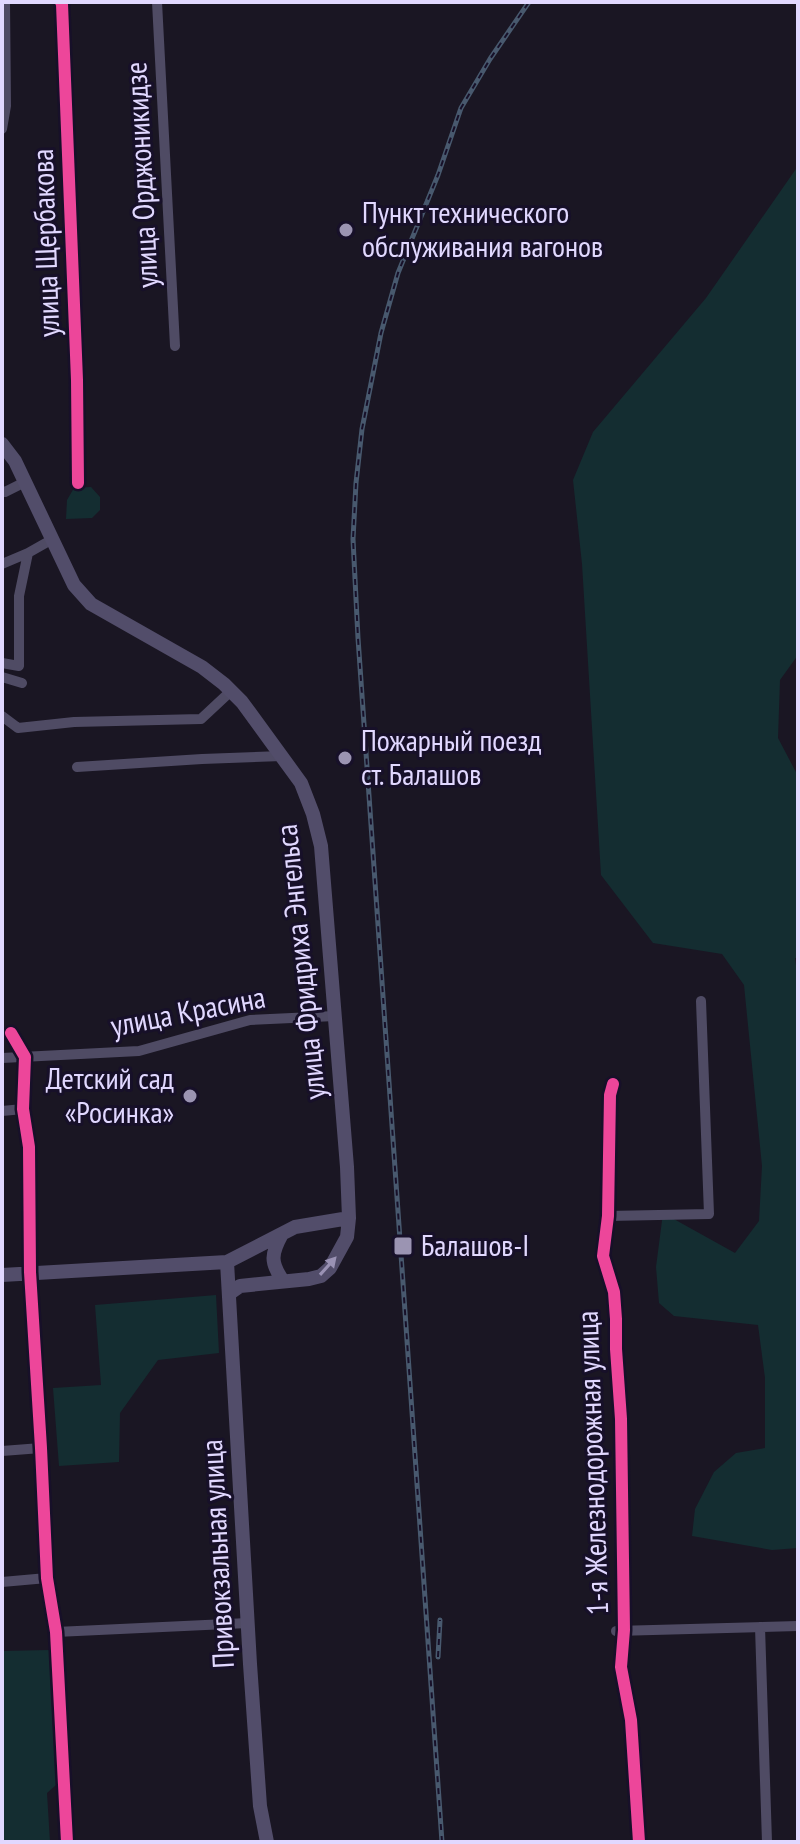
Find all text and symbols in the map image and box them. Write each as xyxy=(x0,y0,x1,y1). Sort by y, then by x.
street label: улица Орджоникидзе xyxy=(115,61,166,289)
street label: улица Щербакова xyxy=(22,148,67,338)
place label: Пункт технического обслуживания вагонов xyxy=(362,192,603,265)
marker: Пункт технического обслуживания вагонов xyxy=(337,221,355,239)
place label: Пожарный поезд ст. Балашов xyxy=(361,720,541,793)
marker: Пожарный поезд ст. Балашов xyxy=(336,749,354,767)
street label: улица Фридриха Энгельса xyxy=(266,823,333,1102)
street label: улица Красина xyxy=(107,976,268,1045)
place label: Детский сад «Росинка» xyxy=(46,1058,174,1131)
marker: Детский сад «Росинка» xyxy=(181,1087,199,1105)
place label: Балашов-I xyxy=(421,1225,529,1264)
marker: Балашов-I xyxy=(392,1235,414,1257)
one-way arrow xyxy=(319,1257,336,1277)
street label: 1-я Железнодорожная улица xyxy=(567,1310,616,1616)
street label: Привокзальная улица xyxy=(191,1439,242,1669)

